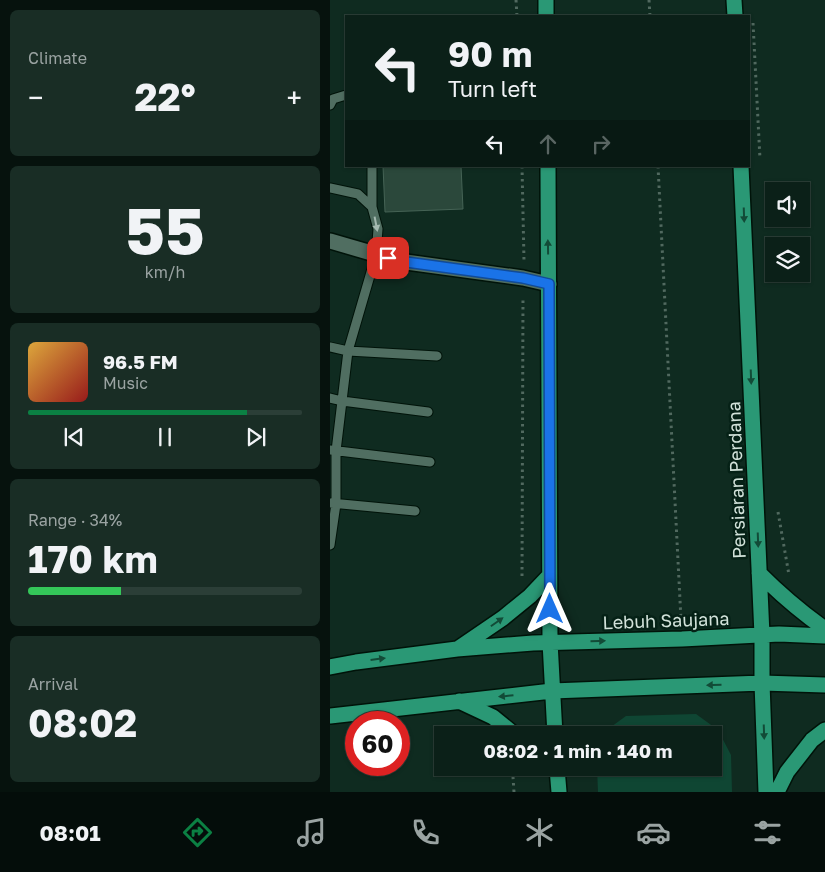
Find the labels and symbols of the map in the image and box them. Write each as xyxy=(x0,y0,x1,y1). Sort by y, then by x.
one-way arrow xyxy=(740,207,748,223)
one-way arrow xyxy=(372,217,380,232)
pin xyxy=(367,237,409,279)
one-way arrow xyxy=(544,239,552,255)
one-way arrow xyxy=(747,370,755,386)
street label: Persiaran Perdana xyxy=(722,401,750,559)
one-way arrow xyxy=(754,532,762,548)
position arrow xyxy=(523,582,575,634)
street label: Lebuh Saujana xyxy=(602,607,730,633)
one-way arrow xyxy=(490,617,504,627)
one-way arrow xyxy=(591,637,607,645)
one-way arrow xyxy=(371,655,387,663)
one-way arrow xyxy=(705,681,721,689)
one-way arrow xyxy=(498,692,514,700)
speed limit sign: 60 xyxy=(345,711,410,776)
one-way arrow xyxy=(760,724,768,740)

